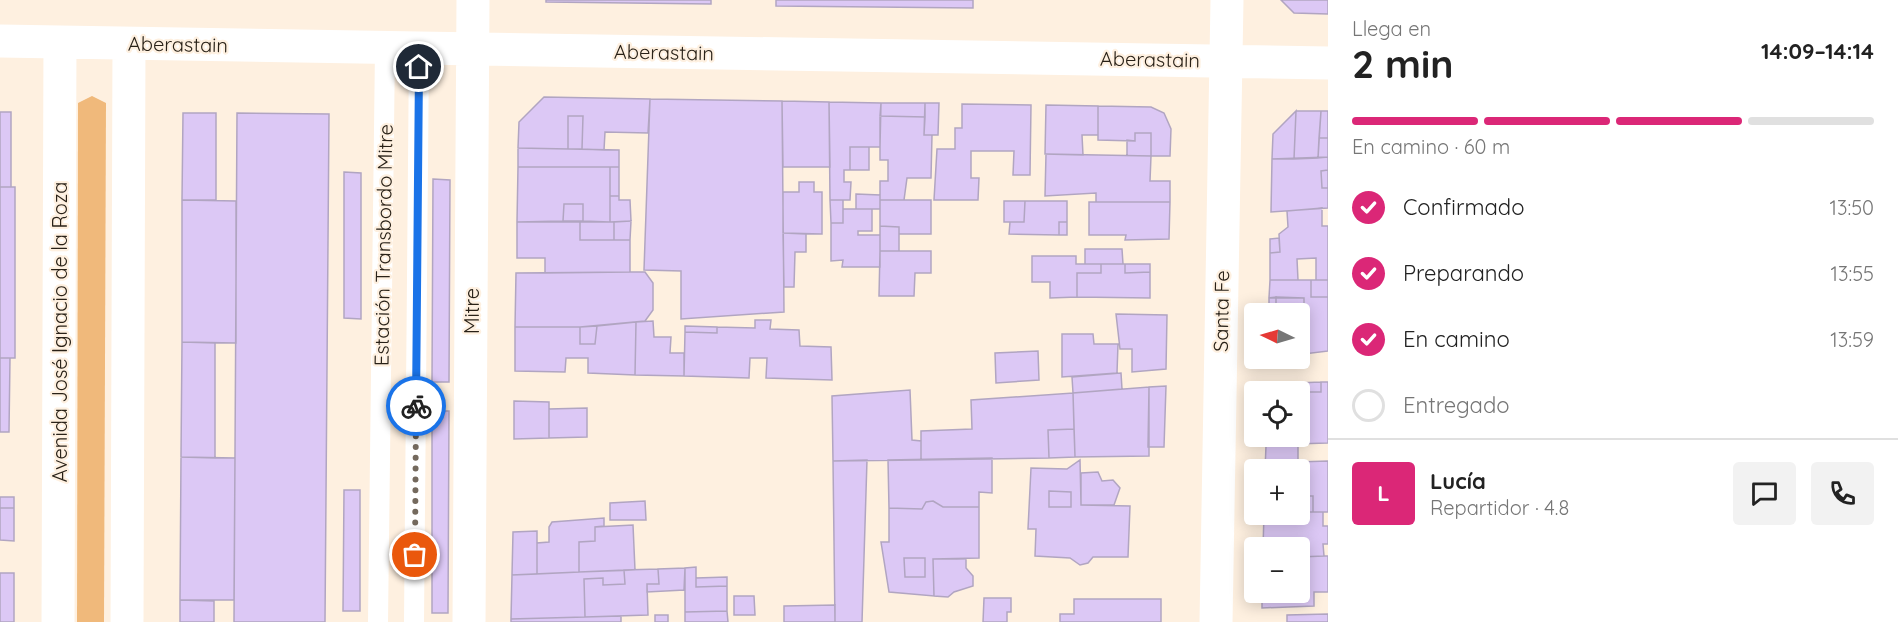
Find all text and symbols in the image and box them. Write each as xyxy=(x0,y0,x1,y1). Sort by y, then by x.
text: Llega en xyxy=(1352,16,1431,41)
street label: Aberastain xyxy=(128,31,228,57)
text: 14:09–14:14 xyxy=(1761,37,1874,65)
street label: Aberastain xyxy=(614,39,714,65)
text: 2 min xyxy=(1352,39,1454,88)
pin xyxy=(393,41,444,92)
street label: Aberastain xyxy=(1100,46,1200,72)
icon: home xyxy=(402,50,435,83)
street label: Estación Transbordo Mitre xyxy=(368,124,398,366)
text: En camino · 60 m xyxy=(1352,134,1510,159)
street label: Avenida José Ignacio de la Roza xyxy=(47,182,72,482)
icon: check xyxy=(1352,191,1385,224)
text: Confirmado xyxy=(1403,193,1524,221)
text: 13:50 xyxy=(1830,195,1874,220)
icon: check xyxy=(1352,257,1385,290)
text: Preparando xyxy=(1403,259,1524,287)
text: 13:55 xyxy=(1831,261,1874,286)
street label: Santa Fe xyxy=(1208,270,1234,352)
street label: Mitre xyxy=(459,288,484,334)
north arrow xyxy=(1244,303,1310,369)
map controls xyxy=(1244,303,1310,603)
icon: check xyxy=(1352,323,1385,356)
text: En camino xyxy=(1403,325,1510,353)
text: 13:59 xyxy=(1830,327,1874,352)
courier xyxy=(386,376,446,436)
button: locate xyxy=(1244,381,1310,447)
icon: bike xyxy=(400,390,433,423)
text: Entregado xyxy=(1403,391,1510,419)
button: + xyxy=(1244,459,1310,525)
button: chat xyxy=(1733,462,1796,525)
button: phone xyxy=(1811,462,1874,525)
text: Lucía xyxy=(1430,467,1486,495)
text: L xyxy=(1377,479,1390,507)
text: Repartidor · 4.8 xyxy=(1430,495,1569,520)
pin xyxy=(389,529,440,580)
button: − xyxy=(1244,537,1310,603)
icon: bag xyxy=(398,538,431,571)

